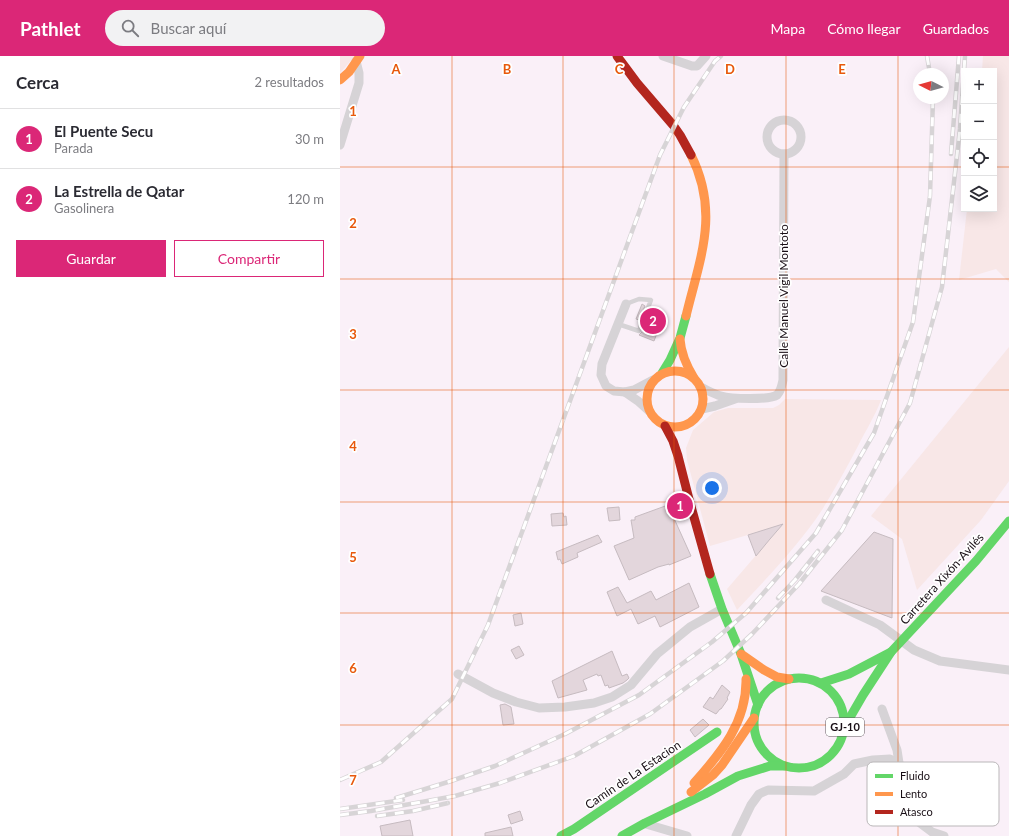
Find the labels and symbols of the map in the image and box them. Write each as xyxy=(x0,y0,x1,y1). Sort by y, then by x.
text: A xyxy=(390,61,401,77)
text: B xyxy=(503,61,512,77)
text: C xyxy=(615,61,624,77)
text: D xyxy=(725,61,735,77)
text: E xyxy=(838,61,846,77)
north arrow xyxy=(913,68,949,104)
text: 1 xyxy=(349,103,357,119)
text: 2 xyxy=(349,215,357,231)
street label: Calle Manuel Vigil Montoto xyxy=(776,224,791,368)
pin: 2 xyxy=(640,306,666,336)
text: 3 xyxy=(349,326,357,342)
text: 4 xyxy=(349,438,357,454)
your location xyxy=(702,478,722,498)
pin: 1 xyxy=(667,491,693,521)
street label: Carretera Xixón-Avilés xyxy=(897,530,987,628)
text: 5 xyxy=(349,549,357,565)
text: 6 xyxy=(349,660,357,676)
road number: GJ-10 xyxy=(826,718,864,736)
street label: Camín de La Estacion xyxy=(582,737,683,812)
legend xyxy=(867,762,999,826)
text: Fluido xyxy=(900,769,930,782)
text: 7 xyxy=(349,772,357,788)
text: Lento xyxy=(900,787,927,800)
text: Atasco xyxy=(900,805,933,818)

